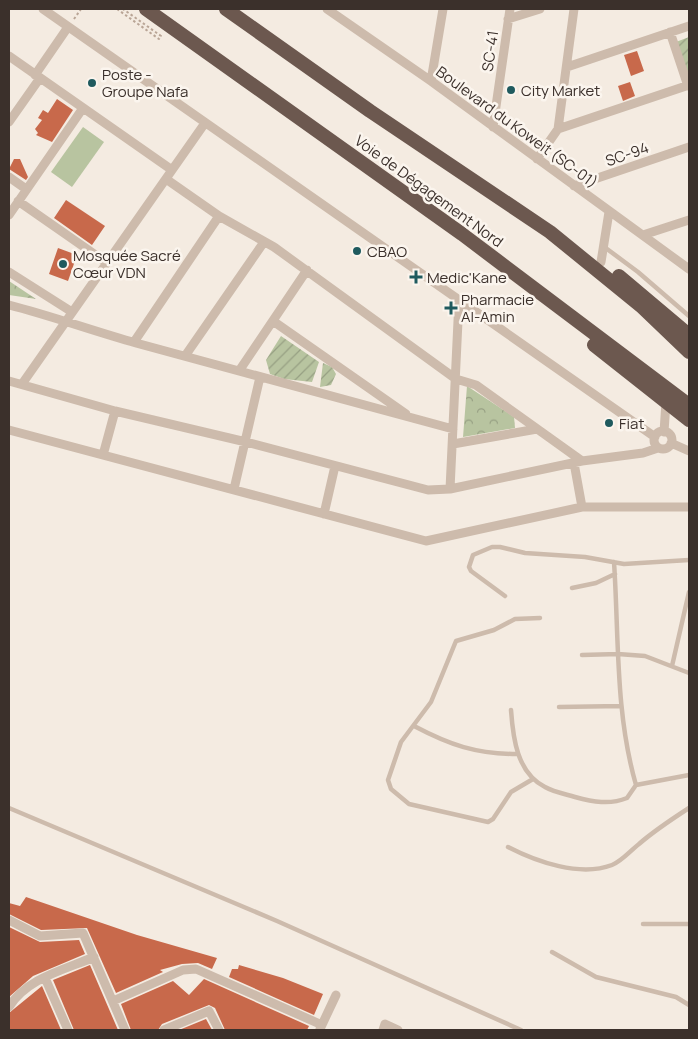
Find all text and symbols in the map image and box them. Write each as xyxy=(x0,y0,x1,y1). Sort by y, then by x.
street label: SC-41 xyxy=(477,29,503,73)
street label: Boulevard du Koweit (SC-01) xyxy=(432,61,602,193)
place label: Poste - Groupe Nafa xyxy=(102,64,188,102)
marker: Poste - Groupe Nafa xyxy=(86,77,98,89)
place label: City Market xyxy=(521,80,600,101)
marker: City Market xyxy=(505,84,517,96)
street label: Voie de Dégagement Nord xyxy=(350,130,508,252)
street label: SC-94 xyxy=(603,137,652,171)
place label: CBAO xyxy=(367,241,407,262)
place label: Mosquée Sacré Cœur VDN xyxy=(73,245,181,283)
marker: CBAO xyxy=(351,245,363,257)
marker: Mosquée Sacré Cœur VDN xyxy=(57,258,69,270)
place label: Medic'Kane xyxy=(427,267,507,288)
marker: Medic'Kane xyxy=(409,270,423,284)
place label: Pharmacie Al-Amin xyxy=(461,289,534,327)
marker: Pharmacie Al-Amin xyxy=(445,302,457,314)
place label: Fiat xyxy=(619,413,644,434)
marker: Fiat xyxy=(603,417,615,429)

